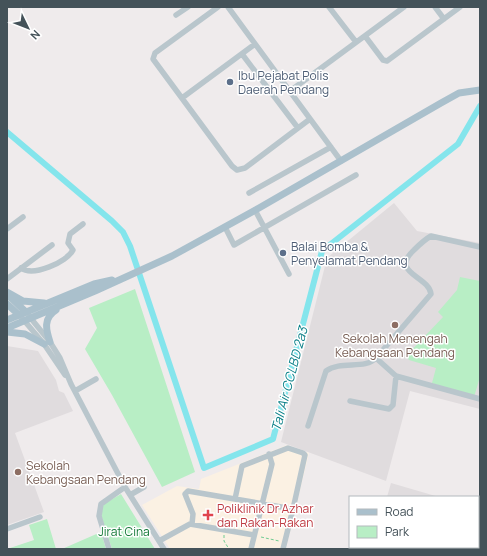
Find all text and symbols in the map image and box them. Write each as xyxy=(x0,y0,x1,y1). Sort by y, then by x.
north arrow xyxy=(8,8,48,48)
text: N xyxy=(27,27,44,43)
place label: Ibu Pejabat Polis Daerah Pendang xyxy=(238,67,329,98)
marker: Ibu Pejabat Polis Daerah Pendang xyxy=(225,77,235,87)
place label: Balai Bomba & Penyelamat Pendang xyxy=(291,238,408,269)
marker: Balai Bomba & Penyelamat Pendang xyxy=(278,248,288,258)
marker: Sekolah Menengah Kebangsaan Pendang xyxy=(390,320,400,330)
water label: Tali Air CCLBD 2a3 xyxy=(266,323,312,433)
place label: Sekolah Menengah Kebangsaan Pendang xyxy=(335,330,455,361)
place label: Sekolah Kebangsaan Pendang xyxy=(26,457,146,488)
marker: Sekolah Kebangsaan Pendang xyxy=(13,467,23,477)
legend xyxy=(349,496,479,548)
place label: Poliklinik Dr Azhar dan Rakan-Rakan xyxy=(217,500,314,531)
text: Road xyxy=(385,503,413,520)
marker: Poliklinik Dr Azhar dan Rakan-Rakan xyxy=(202,509,214,521)
park label: Jirat Cina xyxy=(98,523,150,540)
text: Park xyxy=(385,523,410,540)

